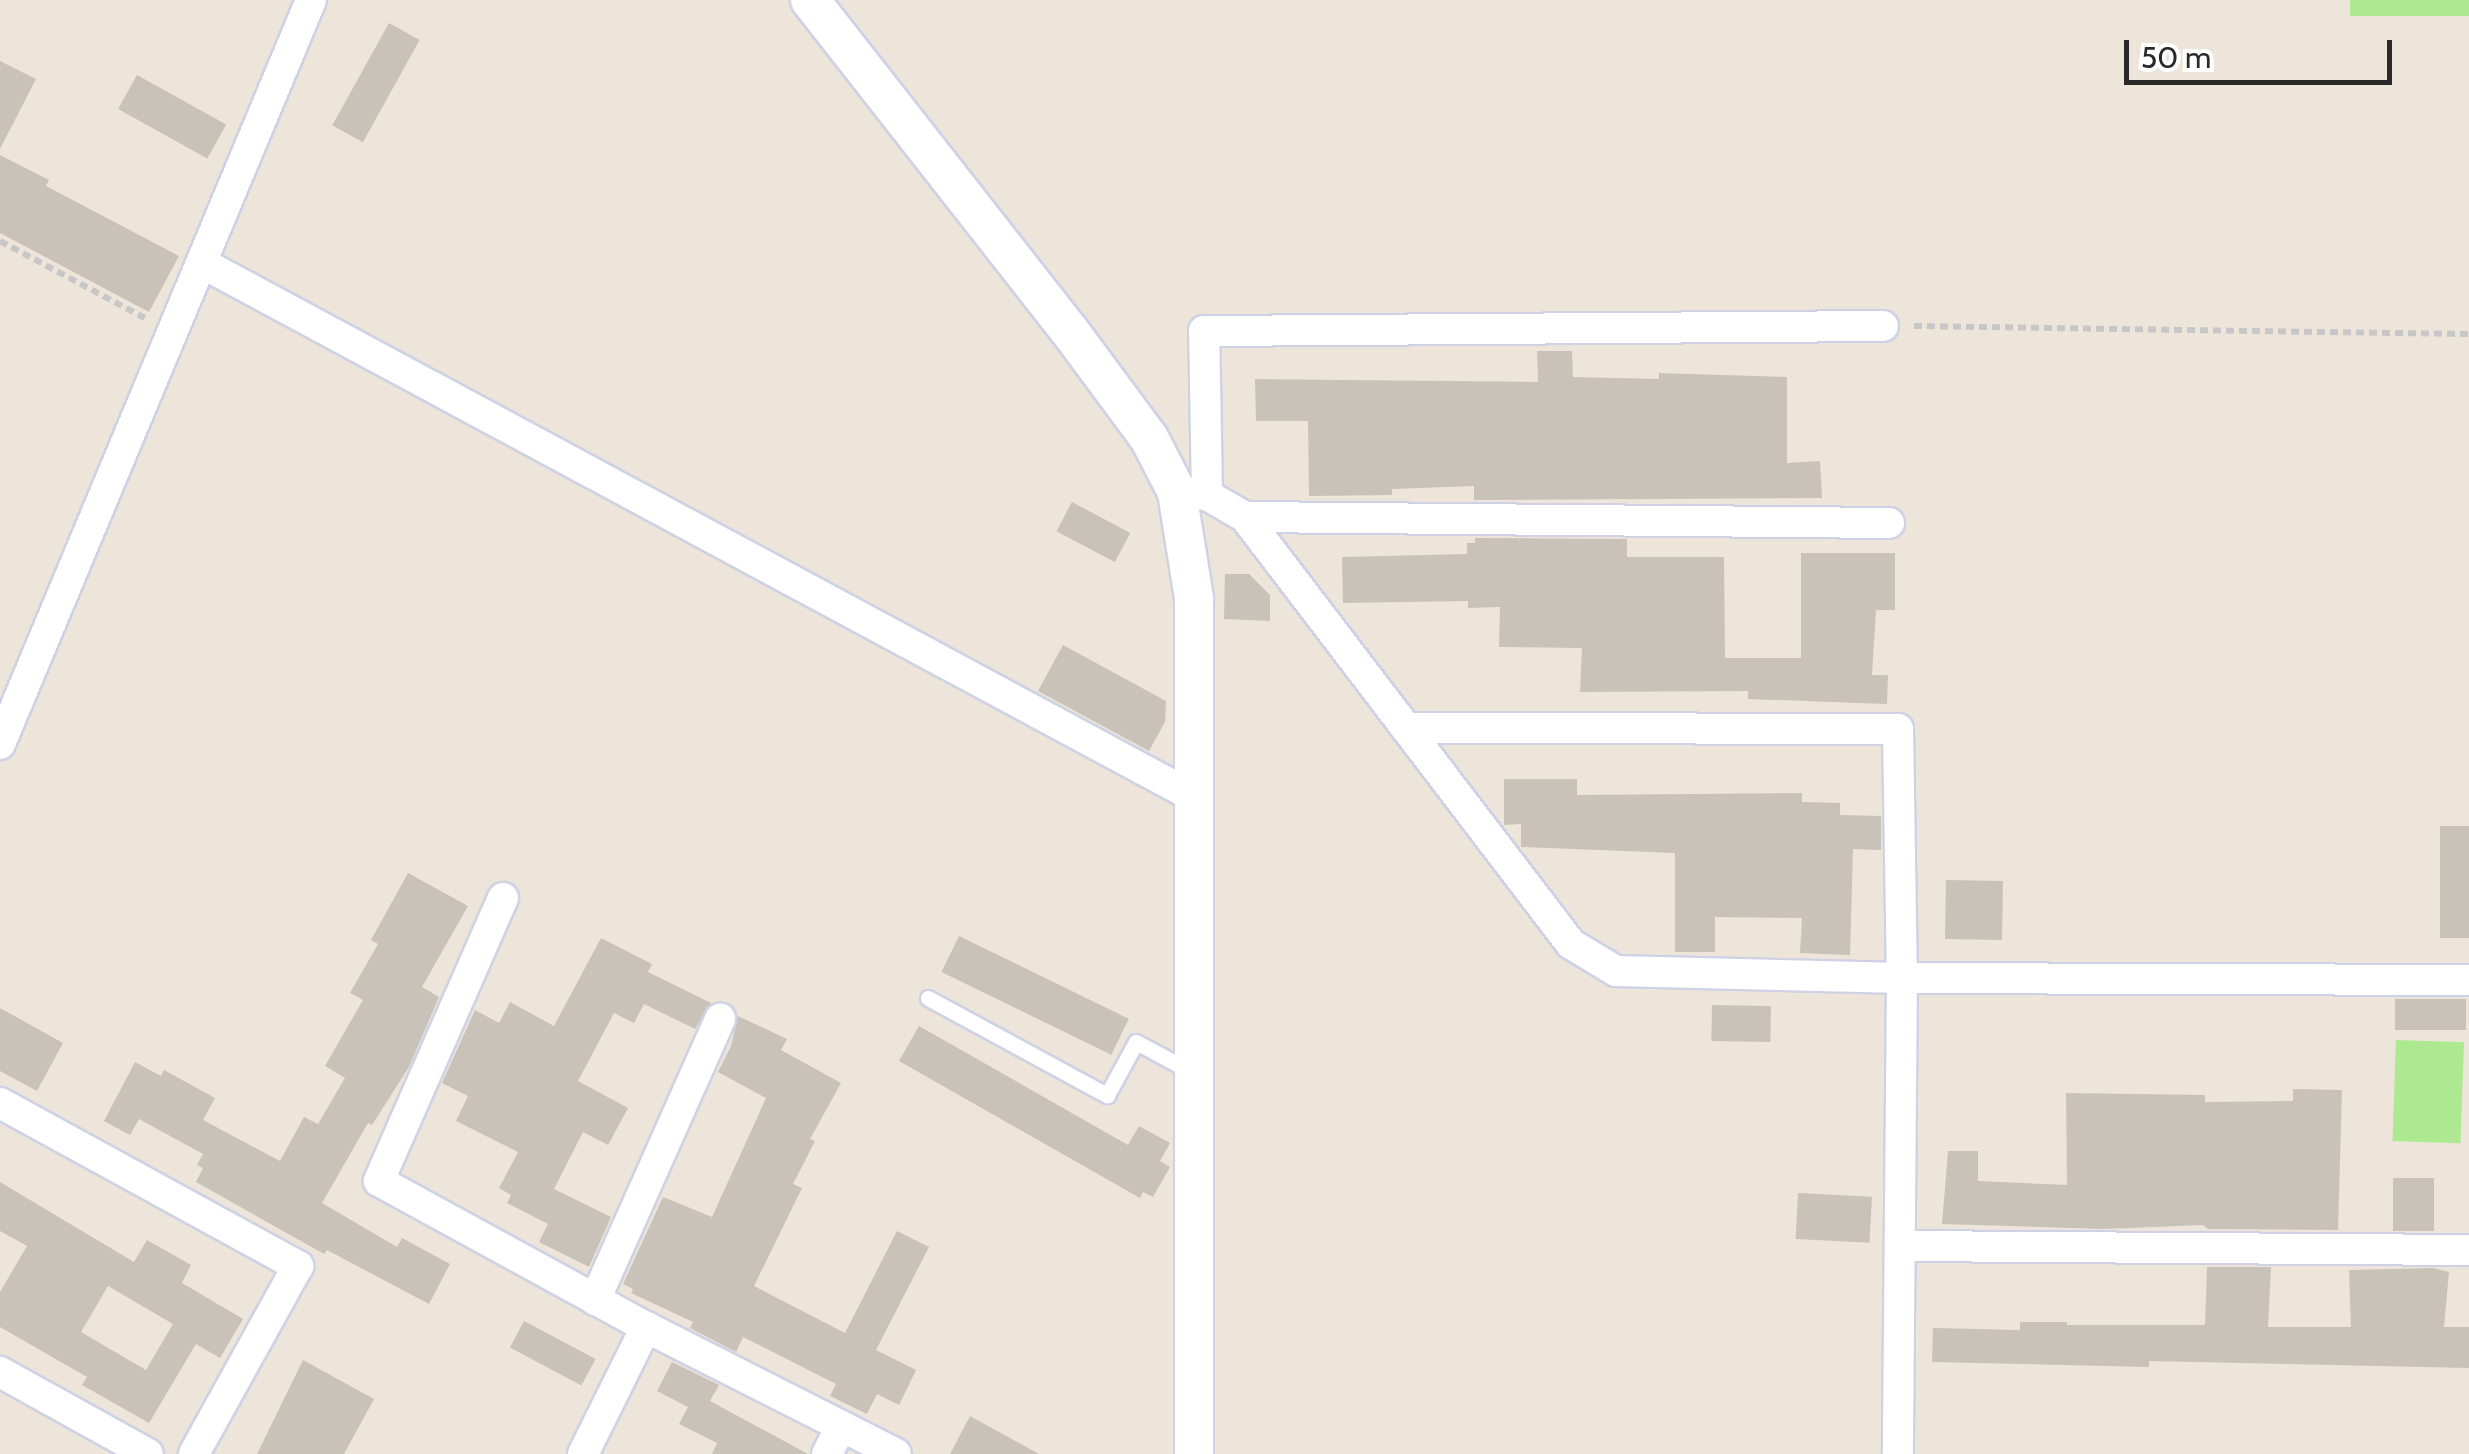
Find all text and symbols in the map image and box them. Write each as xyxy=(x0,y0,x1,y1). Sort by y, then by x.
scale bar xyxy=(2129,20,2396,82)
text: 50 m xyxy=(2141,39,2211,76)

